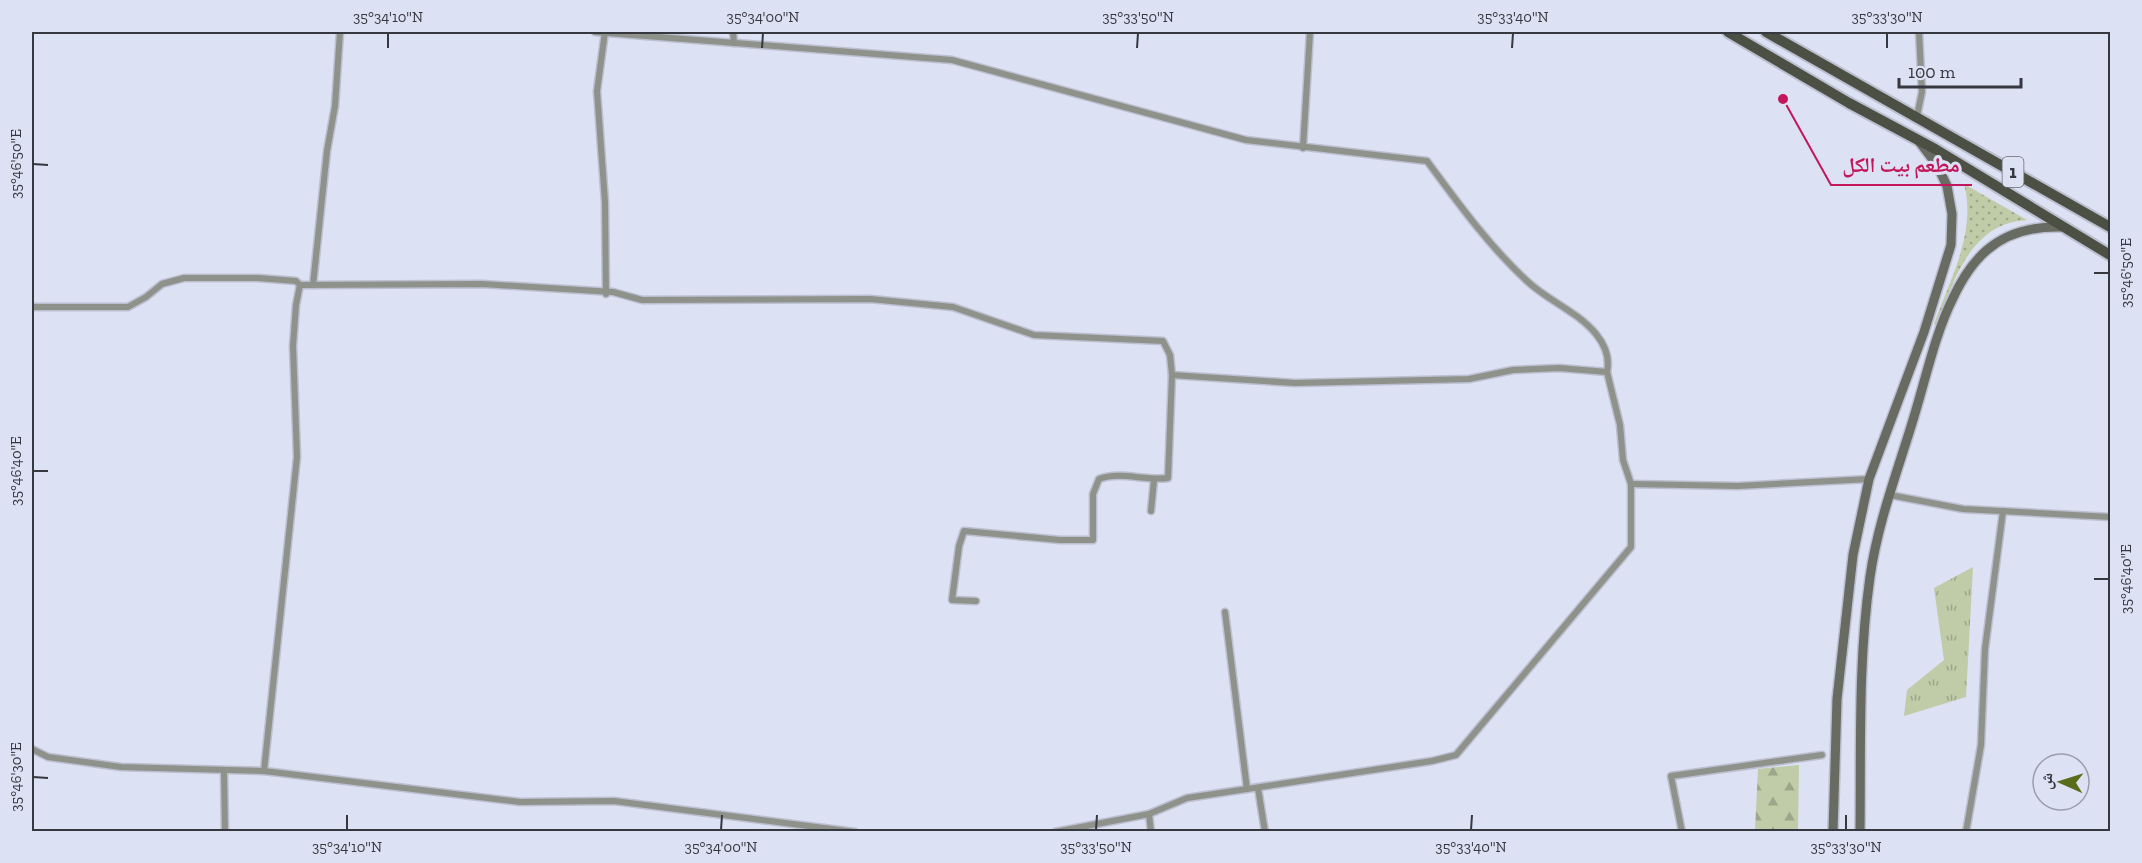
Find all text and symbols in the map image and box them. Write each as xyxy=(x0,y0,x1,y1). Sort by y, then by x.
text: 35°34'10"N xyxy=(353,8,423,26)
text: 35°34'00"N xyxy=(727,8,799,26)
text: 35°33'50"N xyxy=(1102,8,1174,26)
text: 35°33'40"N xyxy=(1477,8,1549,26)
text: 35°33'30"N xyxy=(1851,8,1923,26)
scale bar xyxy=(1899,51,2020,89)
text: 100 m xyxy=(1908,61,1956,83)
text: 35°46'50"E xyxy=(7,129,25,199)
callout: مطعم بيت الكل xyxy=(1831,146,1972,185)
text: مطعم بيت الكل xyxy=(1842,152,1960,179)
road number: 1 xyxy=(2002,157,2024,187)
text: 35°46'50"E xyxy=(2117,238,2135,308)
text: 35°46'40"E xyxy=(7,436,25,506)
text: 35°46'40"E xyxy=(2117,544,2135,614)
text: 35°46'30"E xyxy=(7,742,25,812)
north arrow xyxy=(2031,752,2091,812)
text: ش xyxy=(2037,772,2056,790)
text: 35°34'10"N xyxy=(312,838,382,856)
text: 35°34'00"N xyxy=(685,838,757,856)
text: 35°33'50"N xyxy=(1060,838,1132,856)
text: 35°33'40"N xyxy=(1435,838,1507,856)
text: 35°33'30"N xyxy=(1810,838,1882,856)

